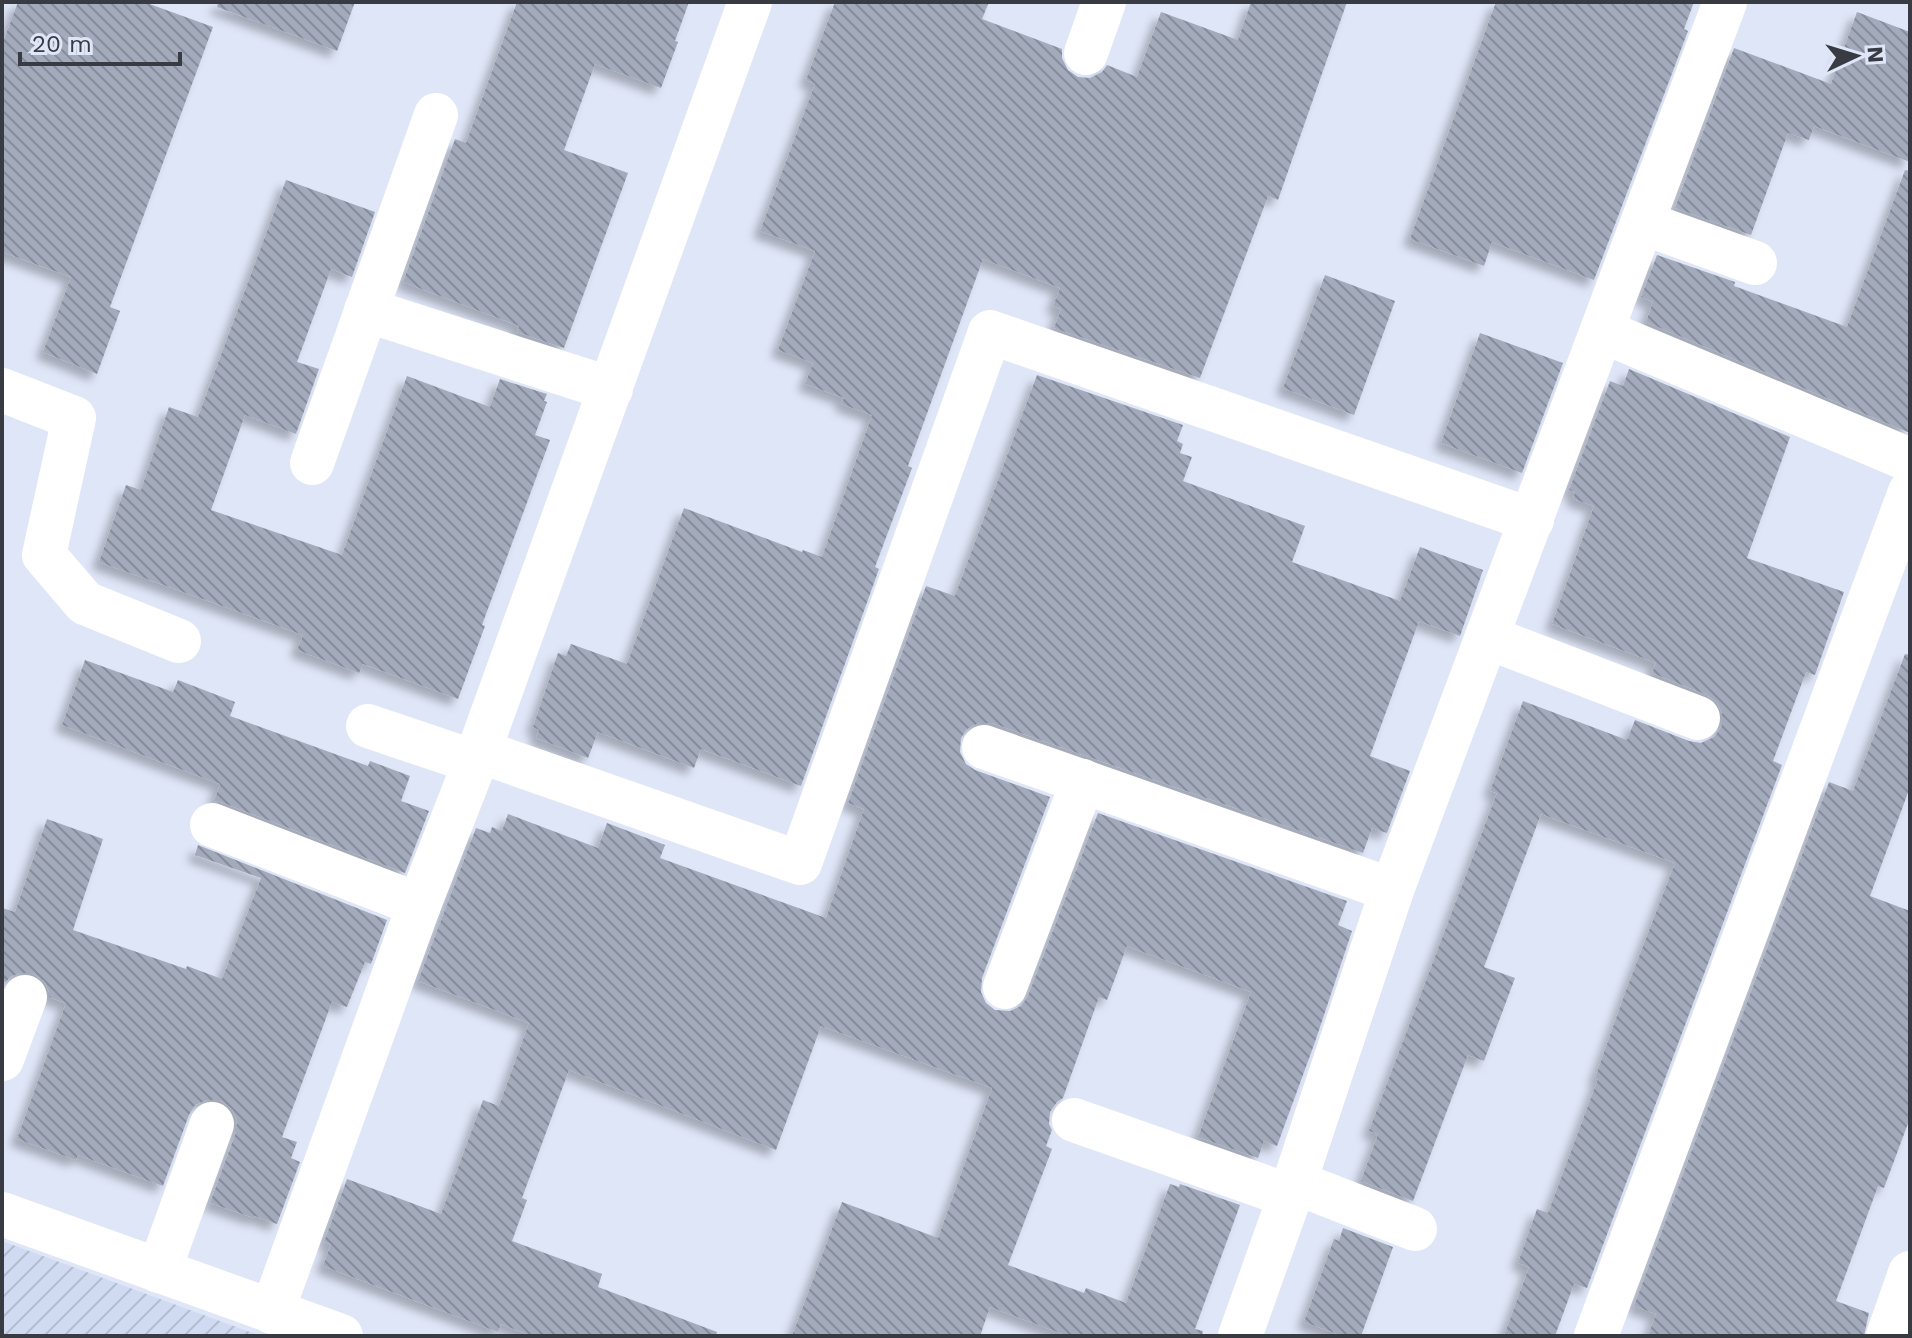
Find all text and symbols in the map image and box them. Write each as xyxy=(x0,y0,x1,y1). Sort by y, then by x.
scale bar xyxy=(20,16,180,66)
north arrow xyxy=(1816,16,1896,96)
text: 20 m xyxy=(32,30,92,58)
text: N xyxy=(1862,46,1888,64)

